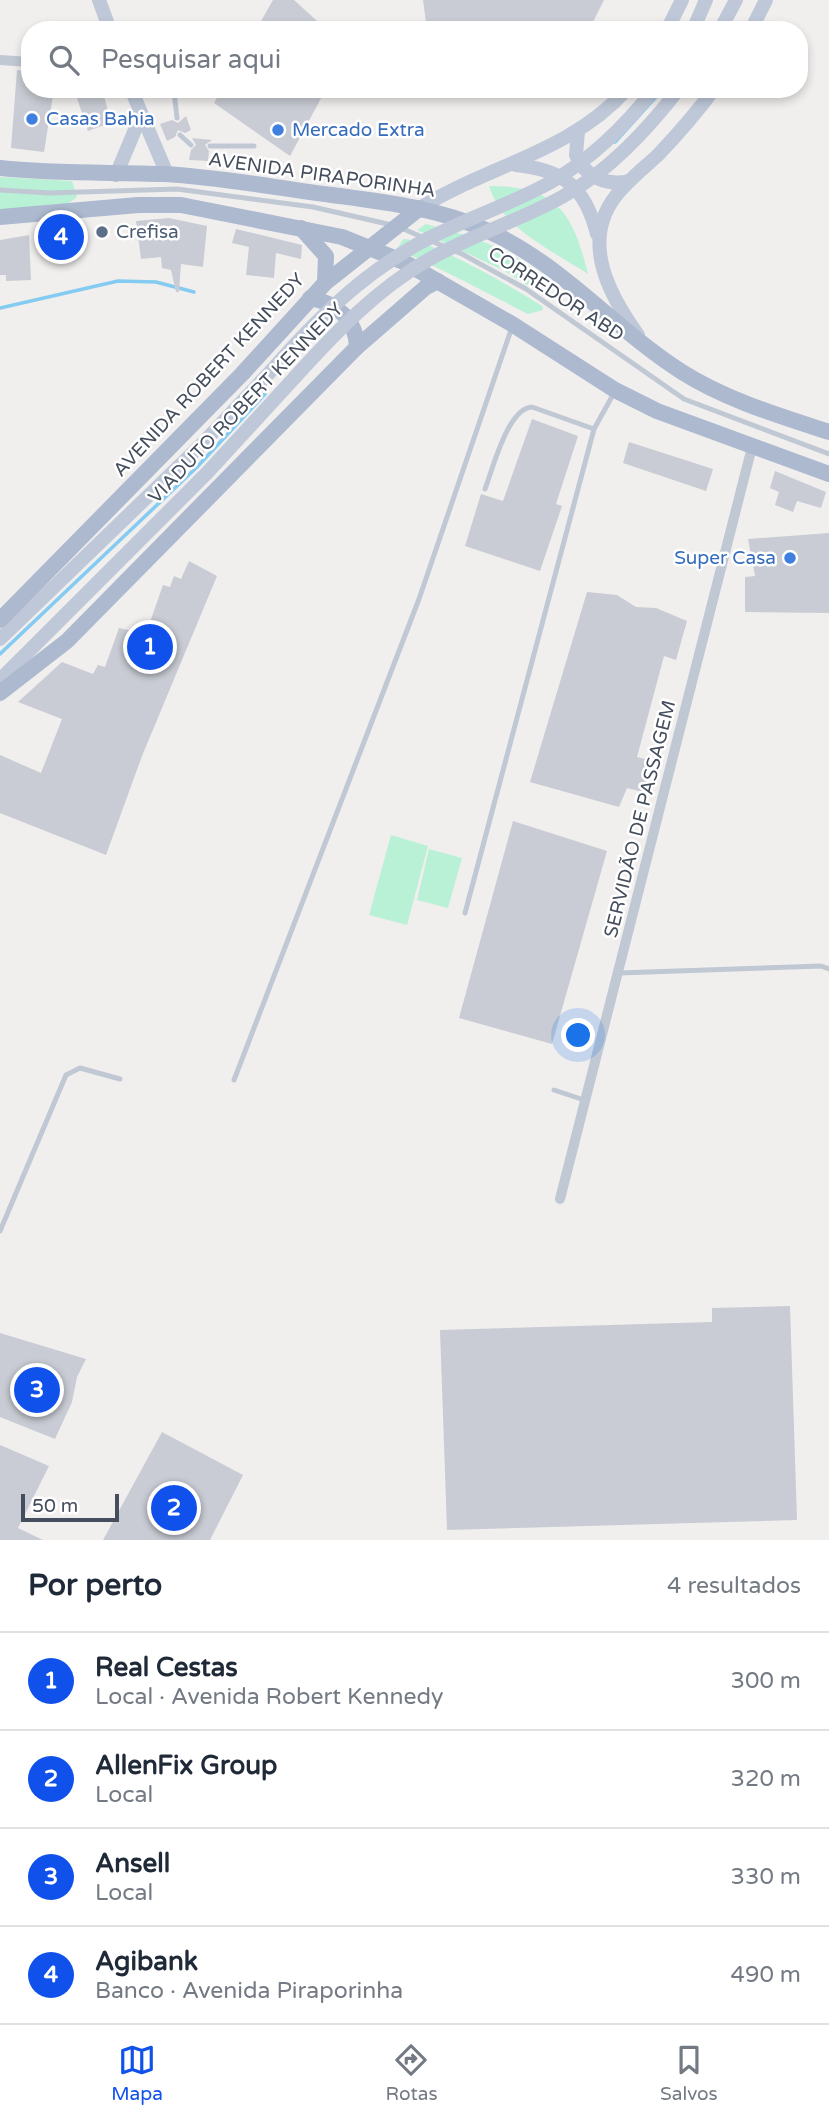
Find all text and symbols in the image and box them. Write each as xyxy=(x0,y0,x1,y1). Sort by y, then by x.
search box xyxy=(21,21,808,98)
icon: search xyxy=(45,41,83,79)
text: Pesquisar aqui xyxy=(101,44,281,75)
place label: Casas Bahia xyxy=(46,108,155,130)
marker: Casas Bahia xyxy=(24,111,40,127)
place label: Mercado Extra xyxy=(292,119,425,141)
marker: Mercado Extra xyxy=(270,122,286,138)
street label: AVENIDA PIRAPORINHA xyxy=(207,148,437,202)
pin: 4 xyxy=(38,211,84,263)
place label: Crefisa xyxy=(116,221,179,243)
marker: Crefisa xyxy=(94,224,110,240)
street label: CORREDOR ABD xyxy=(484,242,628,346)
street label: AVENIDA ROBERT KENNEDY xyxy=(109,269,309,481)
street label: VIADUTO ROBERT KENNEDY xyxy=(144,298,348,508)
place label: Super Casa xyxy=(674,547,776,569)
marker: Super Casa xyxy=(782,550,798,566)
pin: 1 xyxy=(127,621,173,673)
street label: SERVIDÃO DE PASSAGEM xyxy=(599,698,680,940)
your location xyxy=(561,1018,595,1052)
pin: 3 xyxy=(14,1364,60,1416)
pin: 2 xyxy=(151,1482,197,1534)
scale bar xyxy=(21,1491,119,1523)
text: 50 m xyxy=(32,1495,78,1517)
text: Por perto xyxy=(28,1567,162,1604)
text: 4 resultados xyxy=(667,1572,801,1600)
text: Real Cestas xyxy=(95,1652,238,1683)
text: 1 xyxy=(44,1667,58,1695)
text: 300 m xyxy=(731,1667,801,1695)
text: Local · Avenida Robert Kennedy xyxy=(95,1683,443,1711)
text: AllenFix Group xyxy=(95,1750,278,1781)
text: 2 xyxy=(44,1765,58,1793)
text: 320 m xyxy=(731,1765,801,1793)
text: Local xyxy=(95,1781,153,1809)
text: Ansell xyxy=(95,1848,170,1879)
text: 3 xyxy=(44,1863,58,1891)
text: 330 m xyxy=(731,1863,801,1891)
text: Local xyxy=(95,1879,153,1907)
text: Agibank xyxy=(95,1946,198,1977)
text: 4 xyxy=(44,1961,58,1989)
text: 490 m xyxy=(731,1961,801,1989)
text: Banco · Avenida Piraporinha xyxy=(95,1977,403,2005)
tab: Mapa xyxy=(111,2041,163,2105)
tab: Rotas xyxy=(385,2041,438,2105)
tab: Salvos xyxy=(660,2041,718,2105)

